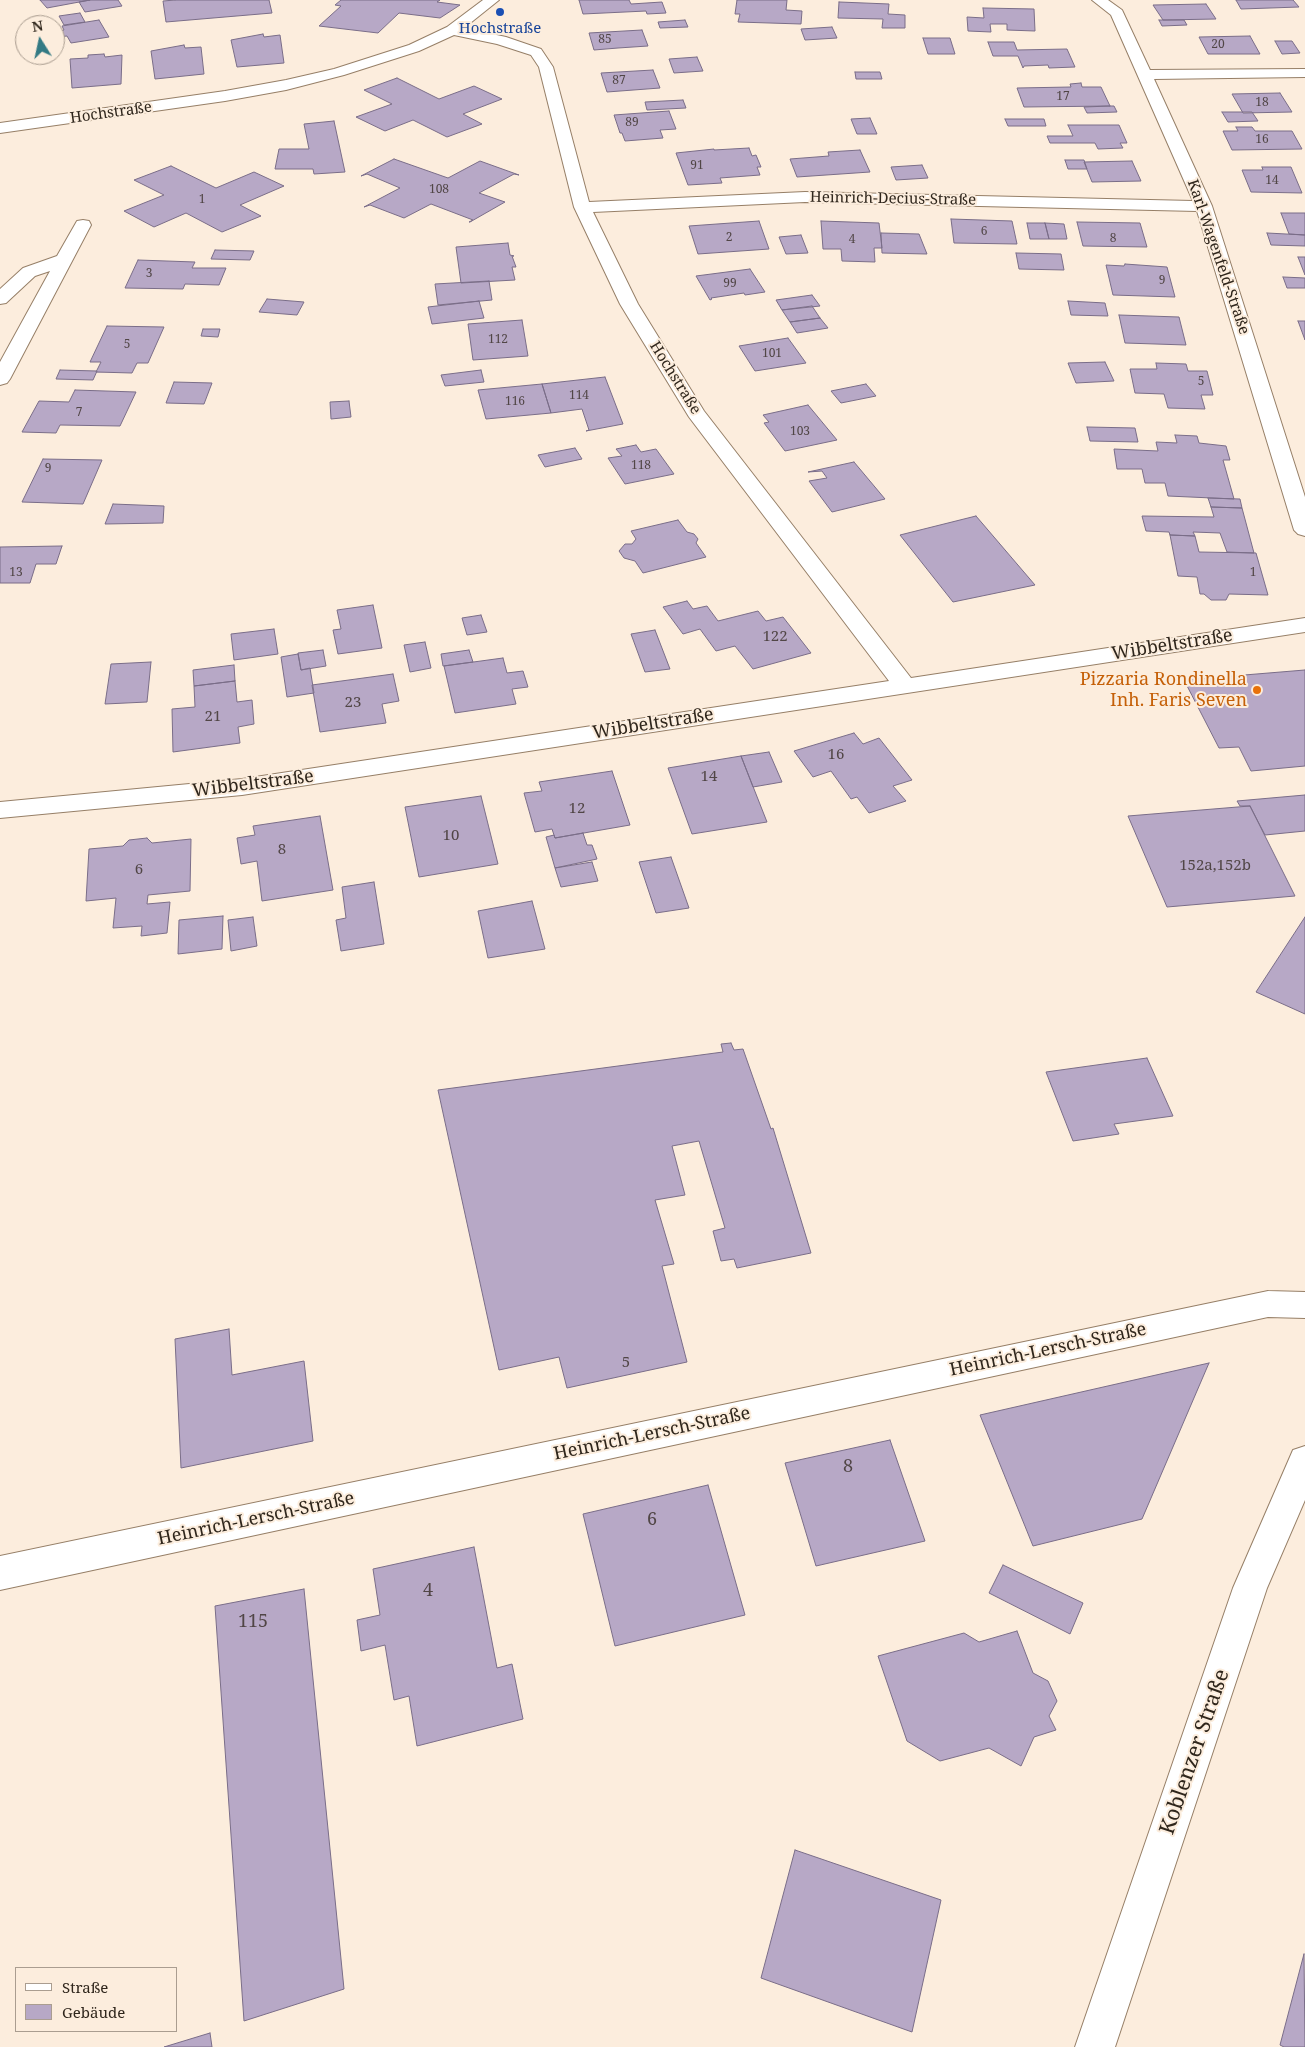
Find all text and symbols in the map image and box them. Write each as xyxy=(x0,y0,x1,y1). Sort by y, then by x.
marker: Hochstraße xyxy=(494,6,506,18)
north arrow xyxy=(15,15,65,65)
text: N xyxy=(30,15,45,36)
place label: Hochstraße xyxy=(459,20,541,38)
house number: 85 xyxy=(598,33,612,47)
house number: 20 xyxy=(1211,38,1225,52)
house number: 87 xyxy=(612,74,626,88)
house number: 17 xyxy=(1056,90,1070,104)
house number: 18 xyxy=(1255,96,1269,110)
street label: Hochstraße xyxy=(69,98,153,128)
house number: 89 xyxy=(625,116,639,130)
house number: 16 xyxy=(1255,133,1269,147)
house number: 91 xyxy=(690,159,704,173)
house number: 14 xyxy=(1265,174,1279,188)
street label: Karl-Wagenfeld-Straße xyxy=(1183,177,1253,337)
house number: 108 xyxy=(429,183,449,197)
street label: Heinrich-Decius-Straße xyxy=(810,189,976,209)
house number: 1 xyxy=(199,193,205,207)
house number: 6 xyxy=(981,225,987,239)
house number: 2 xyxy=(726,231,732,245)
house number: 8 xyxy=(1110,232,1116,246)
house number: 4 xyxy=(849,233,855,247)
house number: 3 xyxy=(146,267,152,281)
house number: 9 xyxy=(1159,274,1165,288)
house number: 99 xyxy=(723,277,737,291)
house number: 112 xyxy=(488,333,508,347)
house number: 5 xyxy=(124,338,130,352)
street label: Hochstraße xyxy=(646,338,704,418)
house number: 101 xyxy=(762,347,782,361)
house number: 5 xyxy=(1198,375,1204,389)
house number: 114 xyxy=(569,389,589,403)
house number: 116 xyxy=(505,395,525,409)
house number: 7 xyxy=(76,406,82,420)
house number: 103 xyxy=(790,425,810,439)
house number: 118 xyxy=(631,459,651,473)
house number: 9 xyxy=(45,462,51,476)
house number: 13 xyxy=(9,566,23,580)
house number: 1 xyxy=(1250,566,1256,580)
street label: Wibbeltstraße xyxy=(1110,625,1234,665)
house number: 122 xyxy=(762,628,788,646)
place label: Pizzaria Rondinella Inh. Faris Seven xyxy=(1080,669,1247,712)
marker: Pizzaria Rondinella Inh. Faris Seven xyxy=(1251,684,1263,696)
house number: 23 xyxy=(345,694,361,712)
street label: Wibbeltstraße xyxy=(591,704,715,744)
house number: 21 xyxy=(205,708,221,726)
house number: 16 xyxy=(828,746,844,764)
street label: Wibbeltstraße xyxy=(191,766,315,802)
house number: 14 xyxy=(701,768,717,786)
house number: 12 xyxy=(569,800,585,818)
house number: 10 xyxy=(443,827,459,845)
house number: 8 xyxy=(278,841,286,859)
house number: 152a,152b xyxy=(1179,857,1251,875)
house number: 6 xyxy=(135,861,143,879)
street label: Heinrich-Lersch-Straße xyxy=(948,1319,1148,1381)
house number: 5 xyxy=(622,1354,630,1372)
street label: Heinrich-Lersch-Straße xyxy=(552,1403,752,1465)
house number: 8 xyxy=(843,1456,853,1478)
street label: Heinrich-Lersch-Straße xyxy=(156,1488,356,1550)
house number: 6 xyxy=(647,1509,657,1531)
house number: 4 xyxy=(423,1580,433,1602)
house number: 115 xyxy=(238,1611,268,1633)
street label: Koblenzer Straße xyxy=(1155,1666,1235,1838)
legend xyxy=(15,1967,178,2032)
text: Straße xyxy=(62,1977,108,1997)
text: Gebäude xyxy=(62,2002,125,2022)

